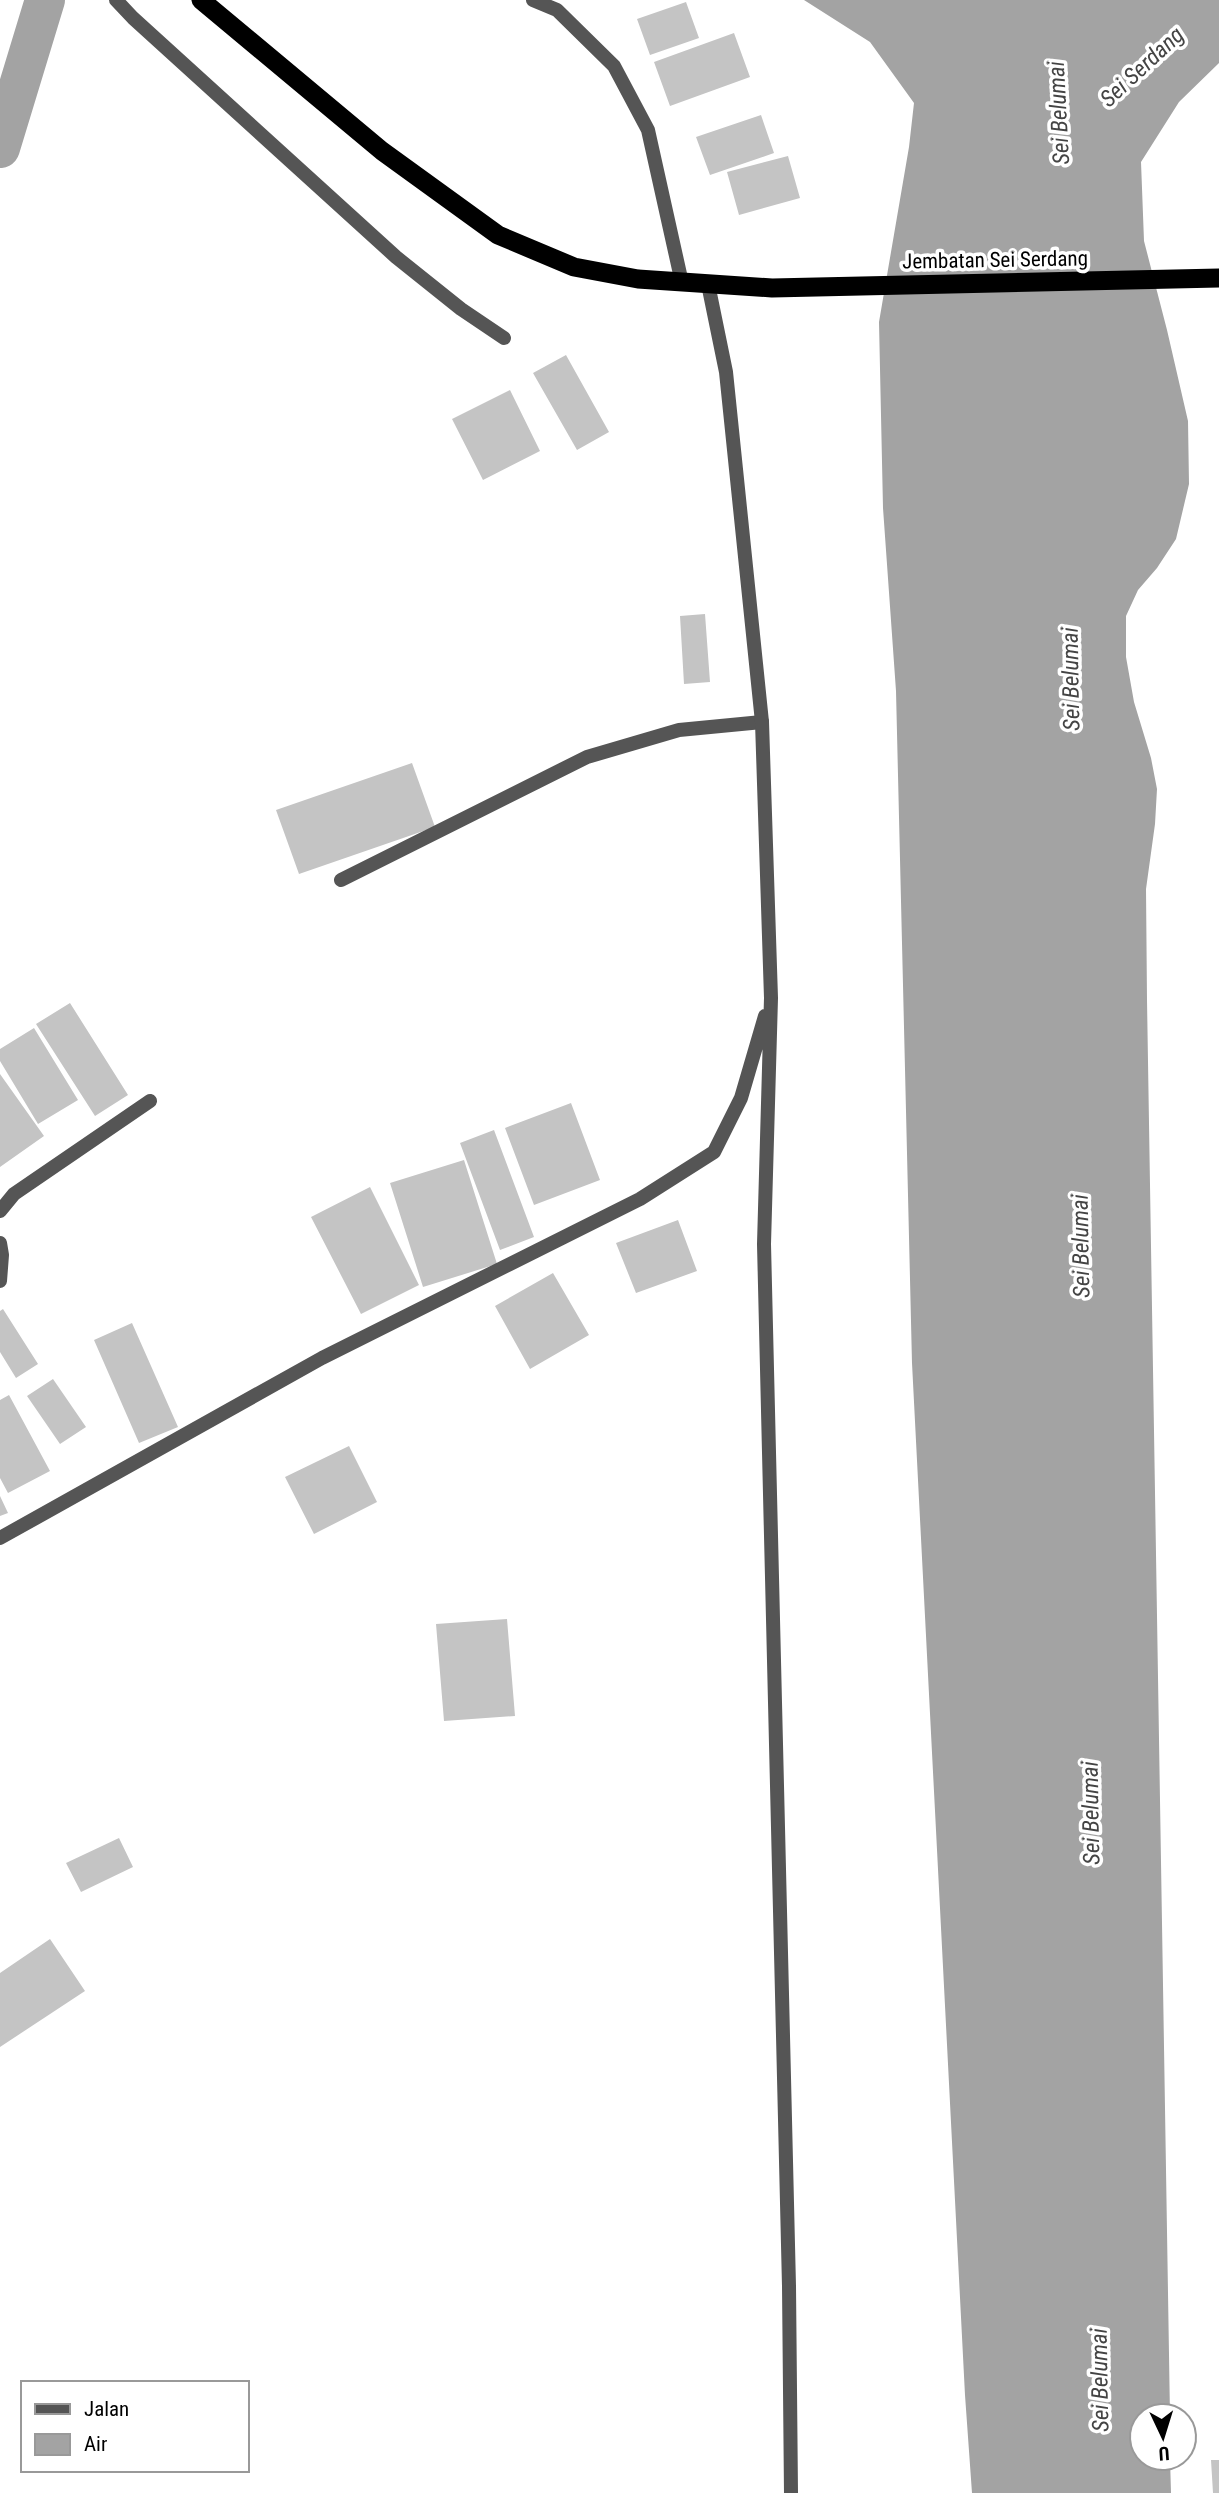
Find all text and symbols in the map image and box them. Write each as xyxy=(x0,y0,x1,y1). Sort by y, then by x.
water label: Sei Serdang xyxy=(1095,21,1189,113)
water label: Sei Belumai xyxy=(1043,60,1075,165)
street label: Jembatan Sei Serdang xyxy=(902,246,1088,274)
water label: Sei Belumai xyxy=(1057,626,1085,731)
water label: Sei Belumai xyxy=(1067,1193,1095,1298)
water label: Sei Belumai xyxy=(1077,1760,1105,1865)
water label: Sei Belumai xyxy=(1086,2327,1114,2432)
legend xyxy=(21,2381,248,2472)
text: Jalan xyxy=(84,2397,129,2421)
north arrow xyxy=(1128,2402,1198,2472)
text: Air xyxy=(84,2432,107,2456)
text: U xyxy=(1158,2442,1170,2465)

